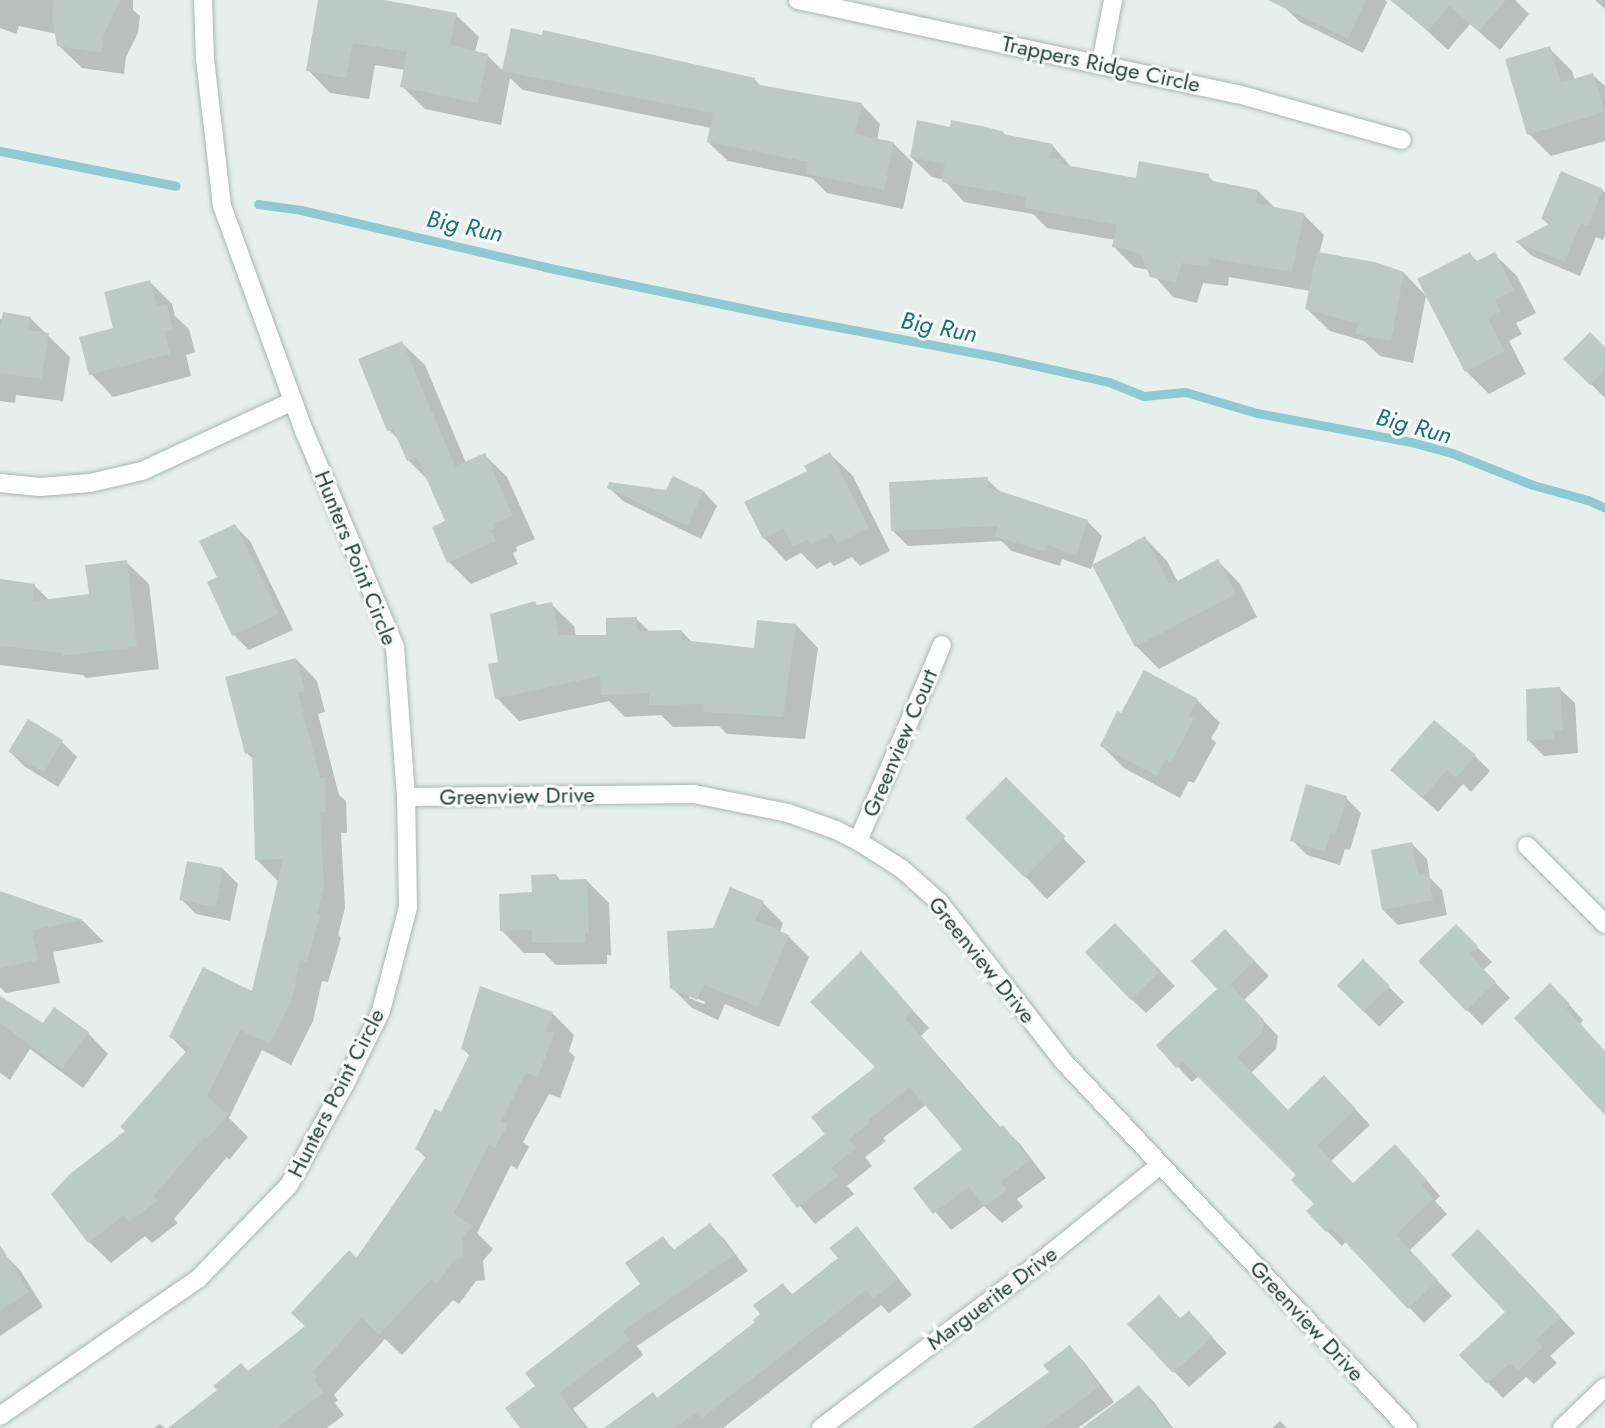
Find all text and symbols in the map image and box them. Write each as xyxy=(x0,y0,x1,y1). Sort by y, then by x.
street label: Trappers Ridge Circle xyxy=(999,30,1203,98)
water label: Big Run xyxy=(424,204,506,248)
water label: Big Run xyxy=(898,306,980,348)
water label: Big Run xyxy=(1373,402,1455,450)
street label: Hunters Point Circle xyxy=(309,467,403,649)
street label: Greenview Court xyxy=(857,665,943,821)
street label: Greenview Drive xyxy=(439,781,595,811)
street label: Greenview Drive xyxy=(923,891,1041,1029)
street label: Hunters Point Circle xyxy=(282,1004,390,1182)
street label: Marguerite Drive xyxy=(922,1240,1062,1356)
street label: Greenview Drive xyxy=(1244,1255,1370,1387)

